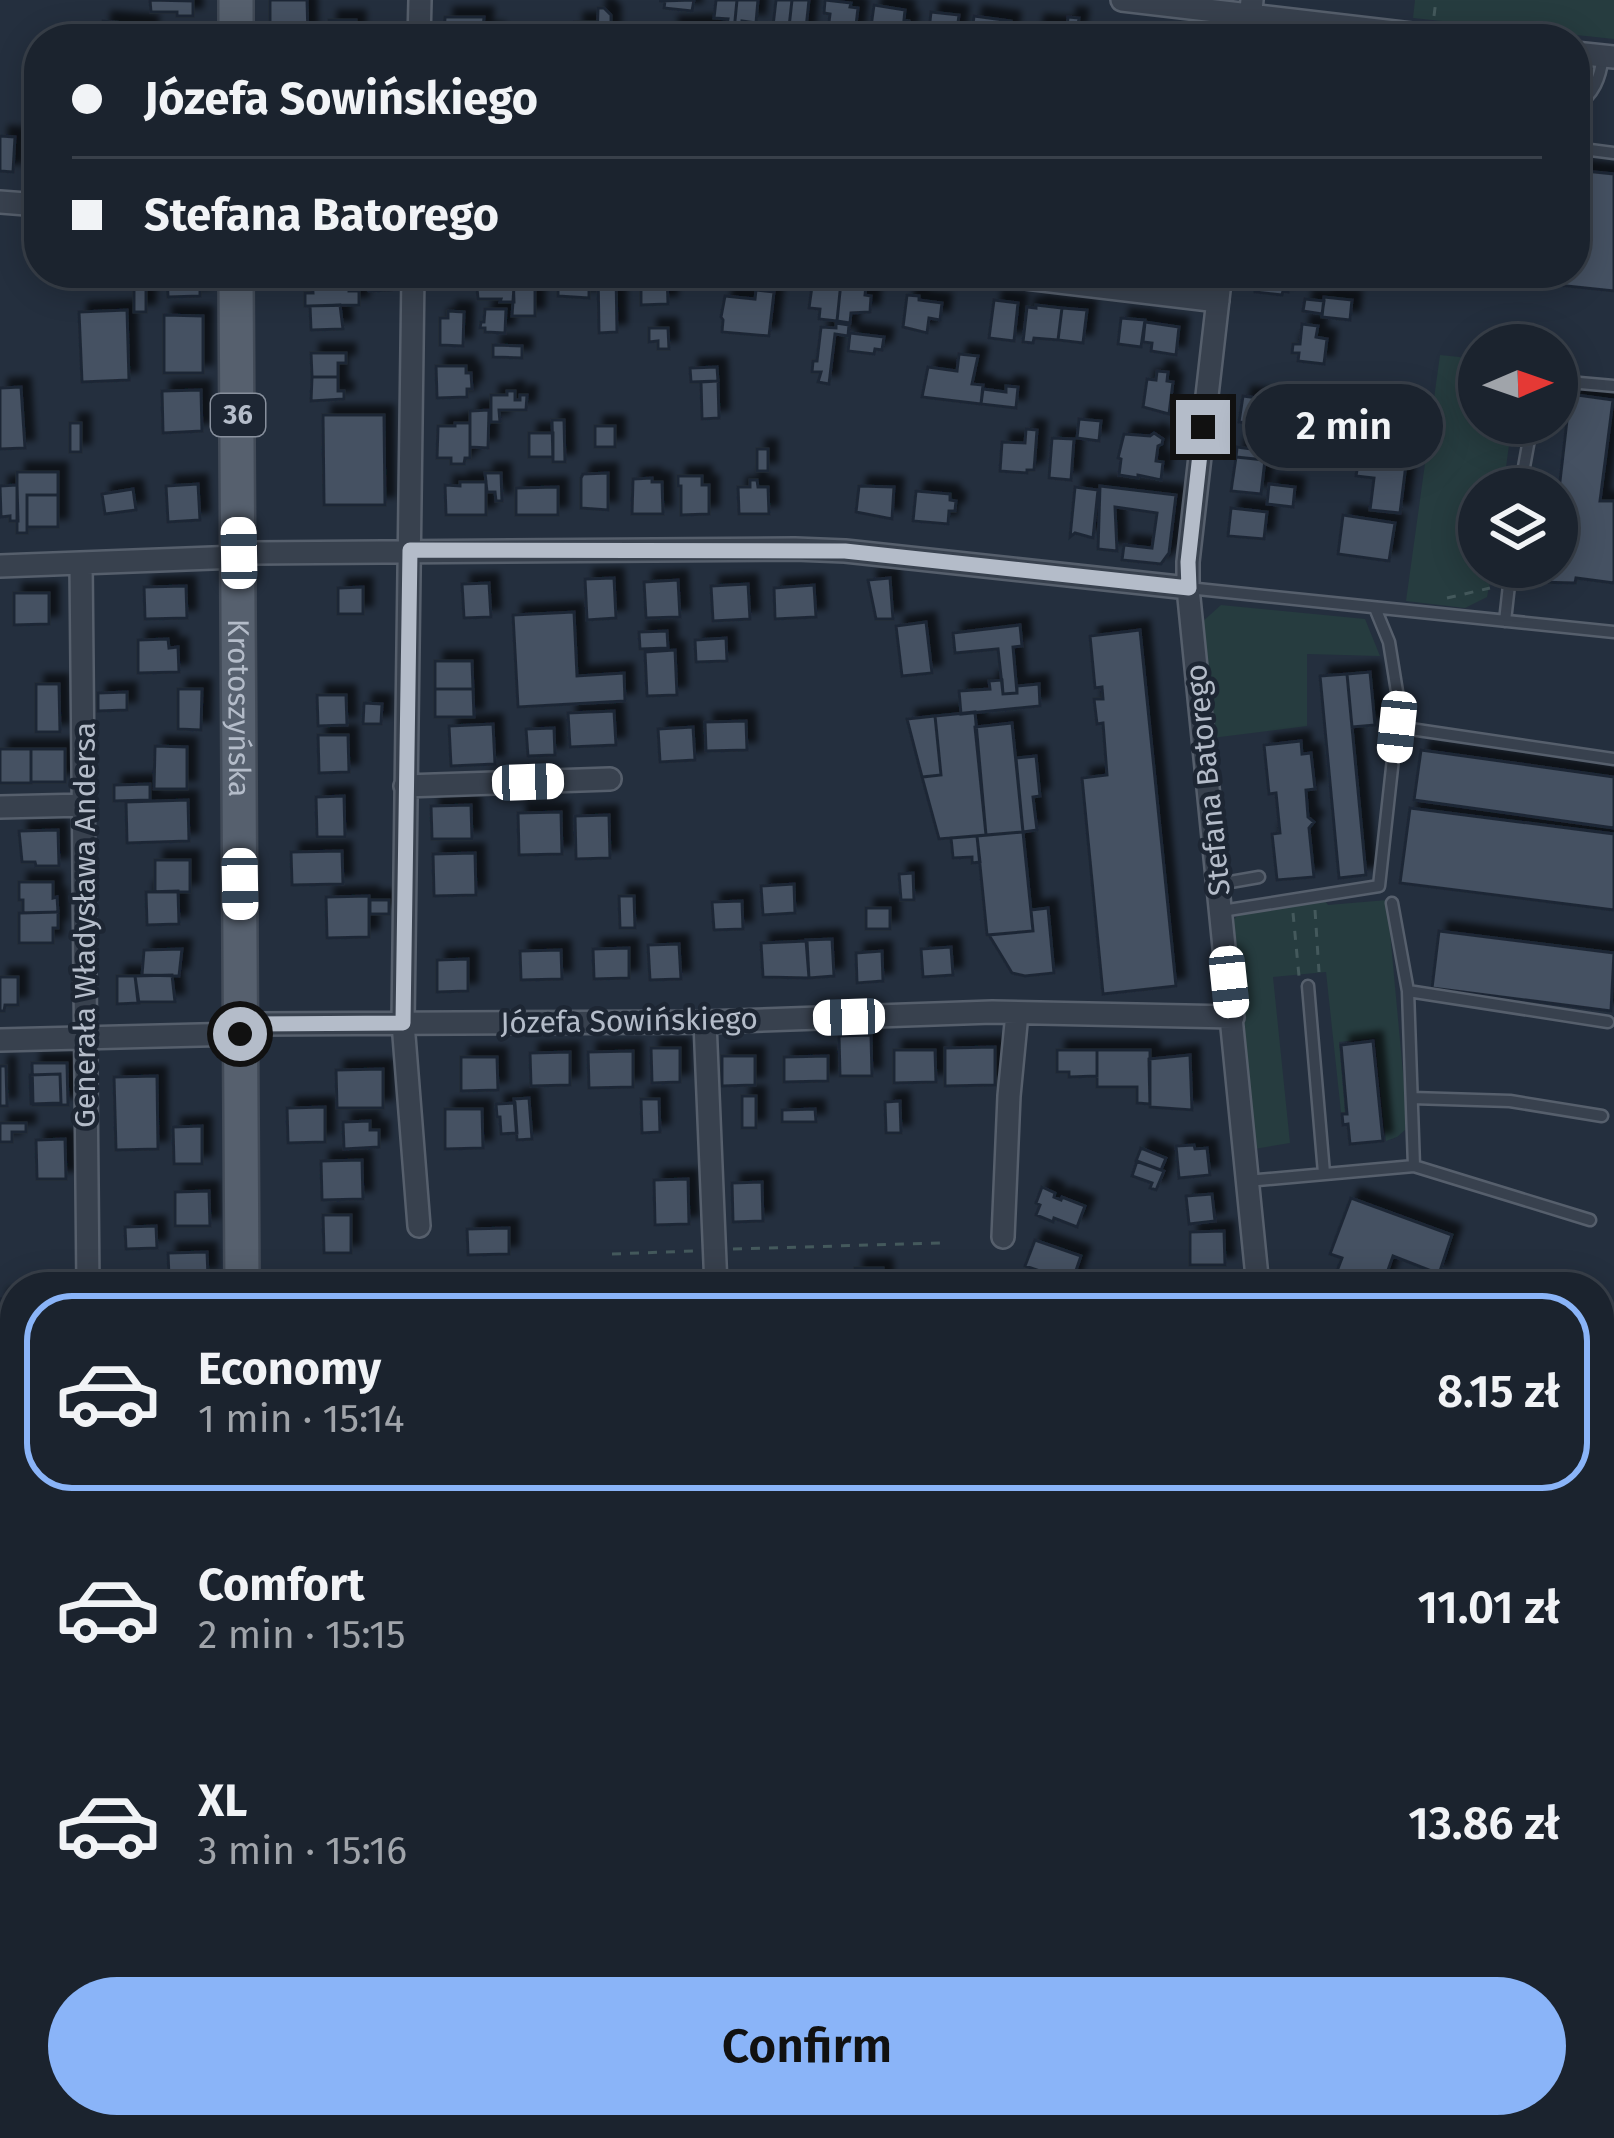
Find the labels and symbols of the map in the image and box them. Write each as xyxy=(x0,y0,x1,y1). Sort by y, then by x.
north arrow xyxy=(1458,324,1578,444)
callout: 2 min xyxy=(1245,385,1443,469)
road number: 36 xyxy=(211,394,265,436)
route end xyxy=(1176,400,1230,454)
car xyxy=(220,517,258,589)
street label: Krotoszyńska xyxy=(220,619,257,797)
street label: Stefana Batorego xyxy=(1178,662,1238,898)
car xyxy=(1375,689,1419,765)
street label: Generała Władysława Andersa xyxy=(67,722,103,1128)
car xyxy=(491,763,565,801)
car xyxy=(221,848,259,920)
car xyxy=(1207,944,1251,1020)
car xyxy=(812,998,886,1036)
street label: Józefa Sowińskiego xyxy=(500,1001,758,1041)
route start xyxy=(213,1007,267,1061)

